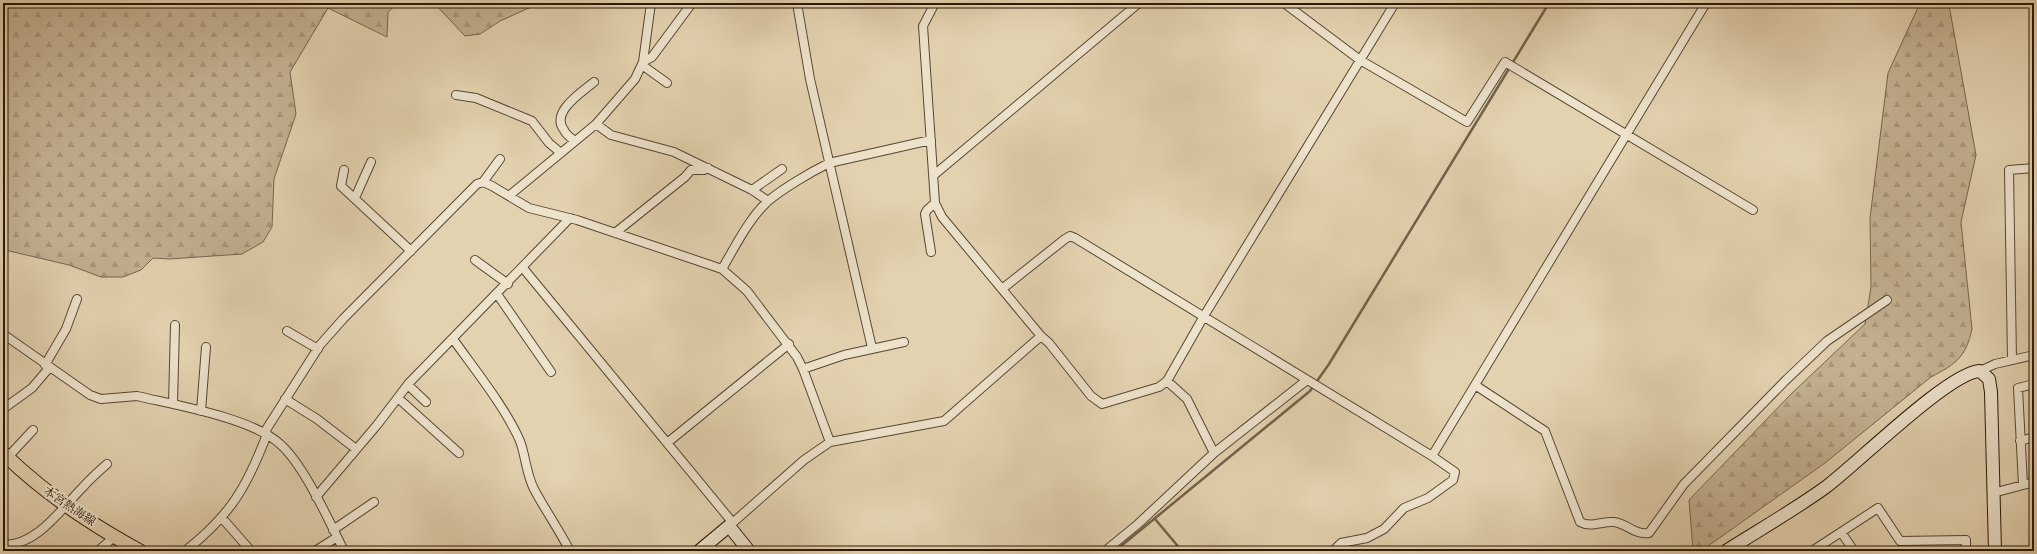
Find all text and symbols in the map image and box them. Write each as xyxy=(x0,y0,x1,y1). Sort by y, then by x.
street label: 本宮熱海線 xyxy=(41,484,98,529)

